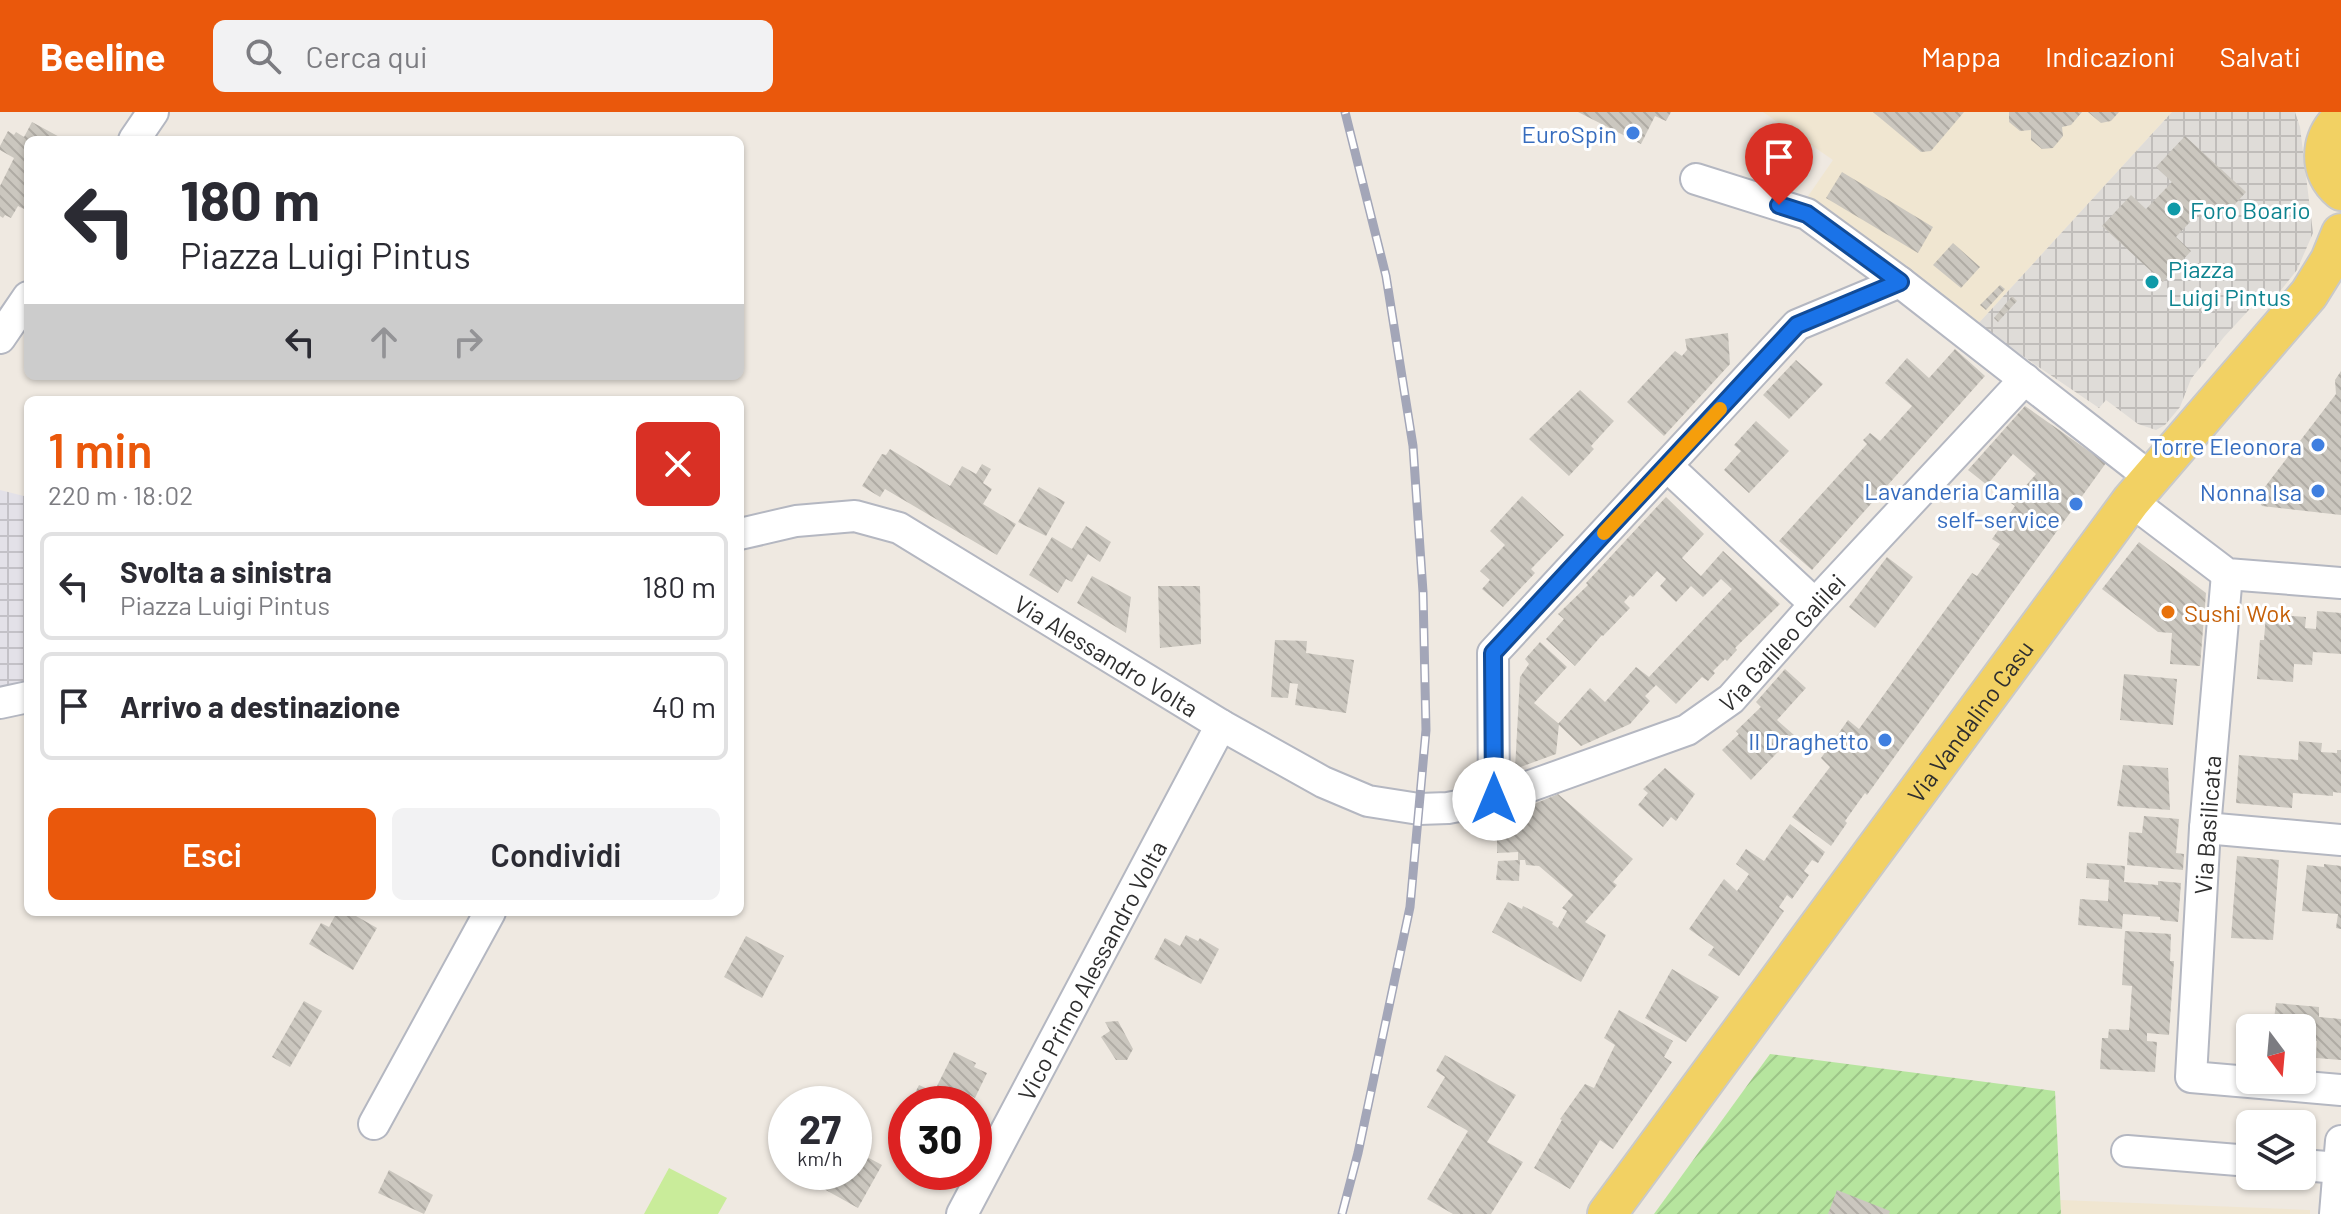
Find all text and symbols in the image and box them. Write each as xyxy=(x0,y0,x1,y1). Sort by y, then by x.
search box xyxy=(213,20,773,92)
text: Beeline xyxy=(40,33,165,79)
icon: search xyxy=(241,34,285,78)
text: Cerca qui xyxy=(305,38,428,74)
text: Mappa xyxy=(1921,39,2001,73)
text: Indicazioni xyxy=(2045,39,2175,73)
text: Salvati xyxy=(2219,39,2301,73)
place label: EuroSpin xyxy=(1522,119,1617,148)
pin xyxy=(1745,123,1813,205)
marker: EuroSpin xyxy=(1624,124,1642,142)
icon: arrive xyxy=(1757,135,1801,179)
text: 180 m xyxy=(180,165,320,232)
icon: left xyxy=(48,168,152,272)
place label: Foro Boario xyxy=(2190,195,2311,224)
marker: Foro Boario xyxy=(2165,200,2183,218)
text: Piazza Luigi Pintus xyxy=(180,233,471,276)
place label: Piazza Luigi Pintus xyxy=(2168,254,2291,311)
marker: Piazza Luigi Pintus xyxy=(2143,273,2161,291)
icon: left xyxy=(278,320,322,364)
icon: ahead xyxy=(362,320,406,364)
icon: right xyxy=(446,320,490,364)
text: 1 min xyxy=(48,420,153,478)
button: close xyxy=(636,422,720,506)
place label: Torre Eleonora xyxy=(2149,431,2302,460)
marker: Torre Eleonora xyxy=(2309,436,2327,454)
place label: Lavanderia Camilla self-service xyxy=(1864,476,2060,533)
place label: Nonna Isa xyxy=(2200,477,2302,506)
text: 220 m · 18:02 xyxy=(48,479,193,510)
marker: Nonna Isa xyxy=(2309,482,2327,500)
marker: Lavanderia Camilla self-service xyxy=(2067,495,2085,513)
text: Svolta a sinistra xyxy=(120,553,332,589)
icon: left xyxy=(52,564,96,608)
street label: Via Galileo Galilei xyxy=(1713,567,1851,717)
text: 180 m xyxy=(642,568,716,604)
street label: Via Alessandro Volta xyxy=(1010,588,1204,722)
text: Piazza Luigi Pintus xyxy=(120,589,330,620)
place label: Sushi Wok xyxy=(2184,598,2291,627)
marker: Sushi Wok xyxy=(2159,603,2177,621)
street label: Via Vandalino Casu xyxy=(1900,634,2039,808)
icon: arrive xyxy=(52,684,96,728)
text: Arrivo a destinazione xyxy=(120,688,400,724)
text: 40 m xyxy=(652,688,716,724)
place label: Il Draghetto xyxy=(1748,726,1869,755)
marker: Il Draghetto xyxy=(1876,731,1894,749)
street label: Via Basilicata xyxy=(2188,754,2226,896)
position arrow xyxy=(1452,757,1536,841)
button: Esci xyxy=(48,808,376,900)
button: Condividi xyxy=(392,808,720,900)
street label: Vico Primo Alessandro Volta xyxy=(1011,835,1172,1105)
north arrow xyxy=(2236,1014,2316,1094)
map controls xyxy=(2236,1014,2316,1190)
speed limit sign: 30 xyxy=(888,1086,992,1190)
text: 27 xyxy=(799,1104,841,1152)
button: layers xyxy=(2236,1110,2316,1190)
text: km/h xyxy=(797,1146,843,1170)

